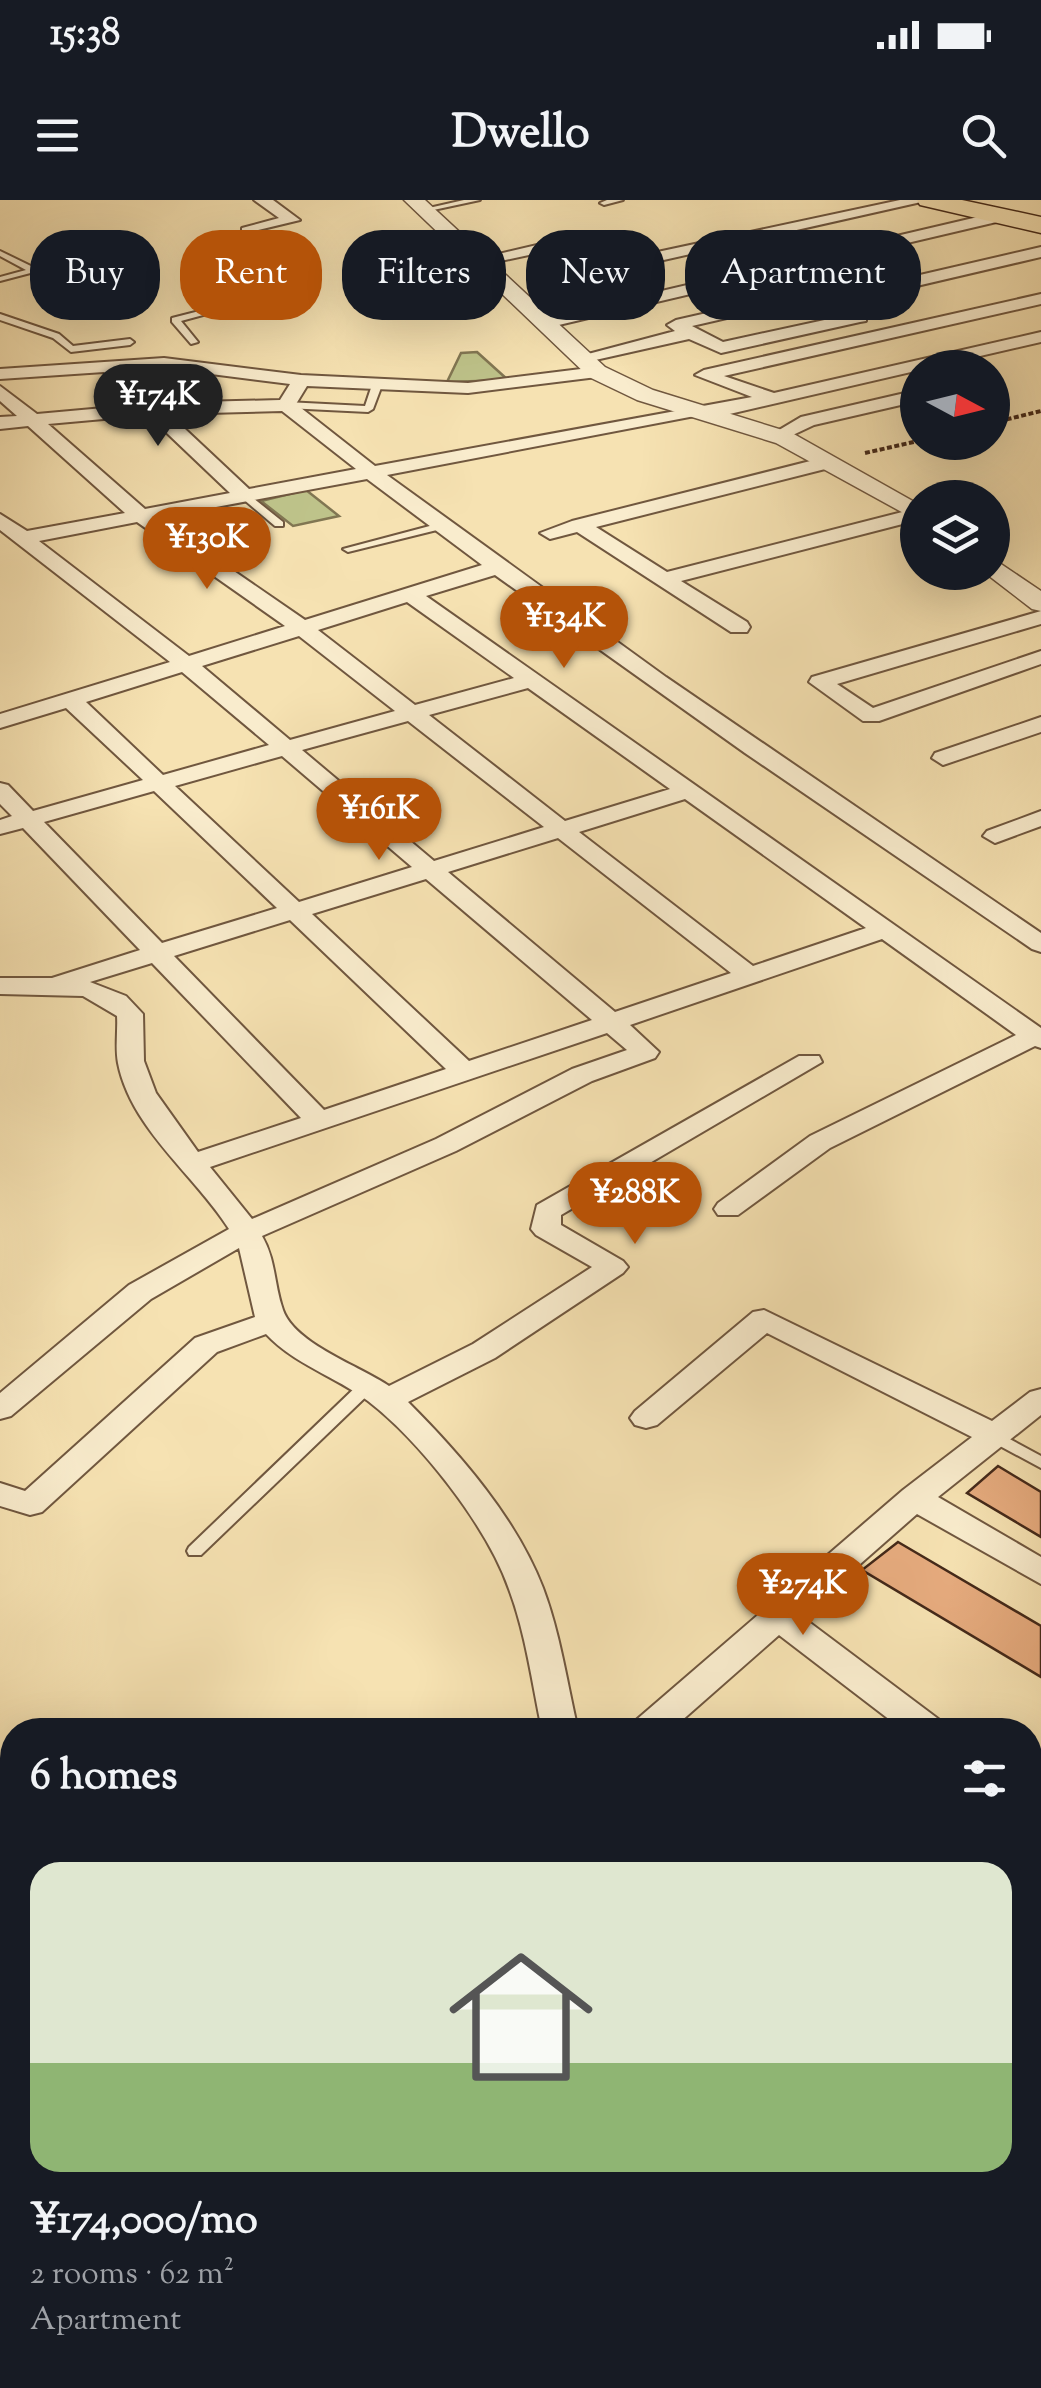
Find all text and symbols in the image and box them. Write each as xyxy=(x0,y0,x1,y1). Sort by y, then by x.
text: 15:38 xyxy=(50,8,120,62)
text: Dwello xyxy=(451,103,590,168)
icon: menu xyxy=(30,108,85,163)
icon: search xyxy=(956,108,1011,163)
chip: Buy xyxy=(30,230,160,320)
chip: Rent xyxy=(180,230,322,320)
chip: Filters xyxy=(342,230,506,320)
chip: New xyxy=(526,230,665,320)
chip: Apartment xyxy=(685,230,921,320)
north arrow xyxy=(900,350,1010,460)
map controls xyxy=(900,350,1010,590)
pin: ¥174K xyxy=(88,364,228,449)
text: ¥174K xyxy=(116,373,200,419)
button: layers xyxy=(900,480,1010,590)
pin: ¥130K xyxy=(137,507,277,592)
text: ¥130K xyxy=(165,516,249,562)
pin: ¥134K xyxy=(494,586,634,671)
text: ¥134K xyxy=(522,595,606,641)
pin: ¥161K xyxy=(309,778,449,863)
text: ¥161K xyxy=(338,787,420,833)
pin: ¥288K xyxy=(565,1162,705,1247)
text: ¥288K xyxy=(590,1171,680,1217)
pin: ¥274K xyxy=(733,1553,873,1638)
text: ¥274K xyxy=(759,1562,847,1608)
text: 6 homes xyxy=(30,1748,177,1808)
icon: filters xyxy=(957,1751,1012,1806)
icon: home xyxy=(431,1927,611,2107)
text: ¥174,000/mo xyxy=(30,2192,258,2252)
text: 2 rooms · 62 m² xyxy=(30,2252,234,2298)
text: Apartment xyxy=(30,2298,181,2344)

